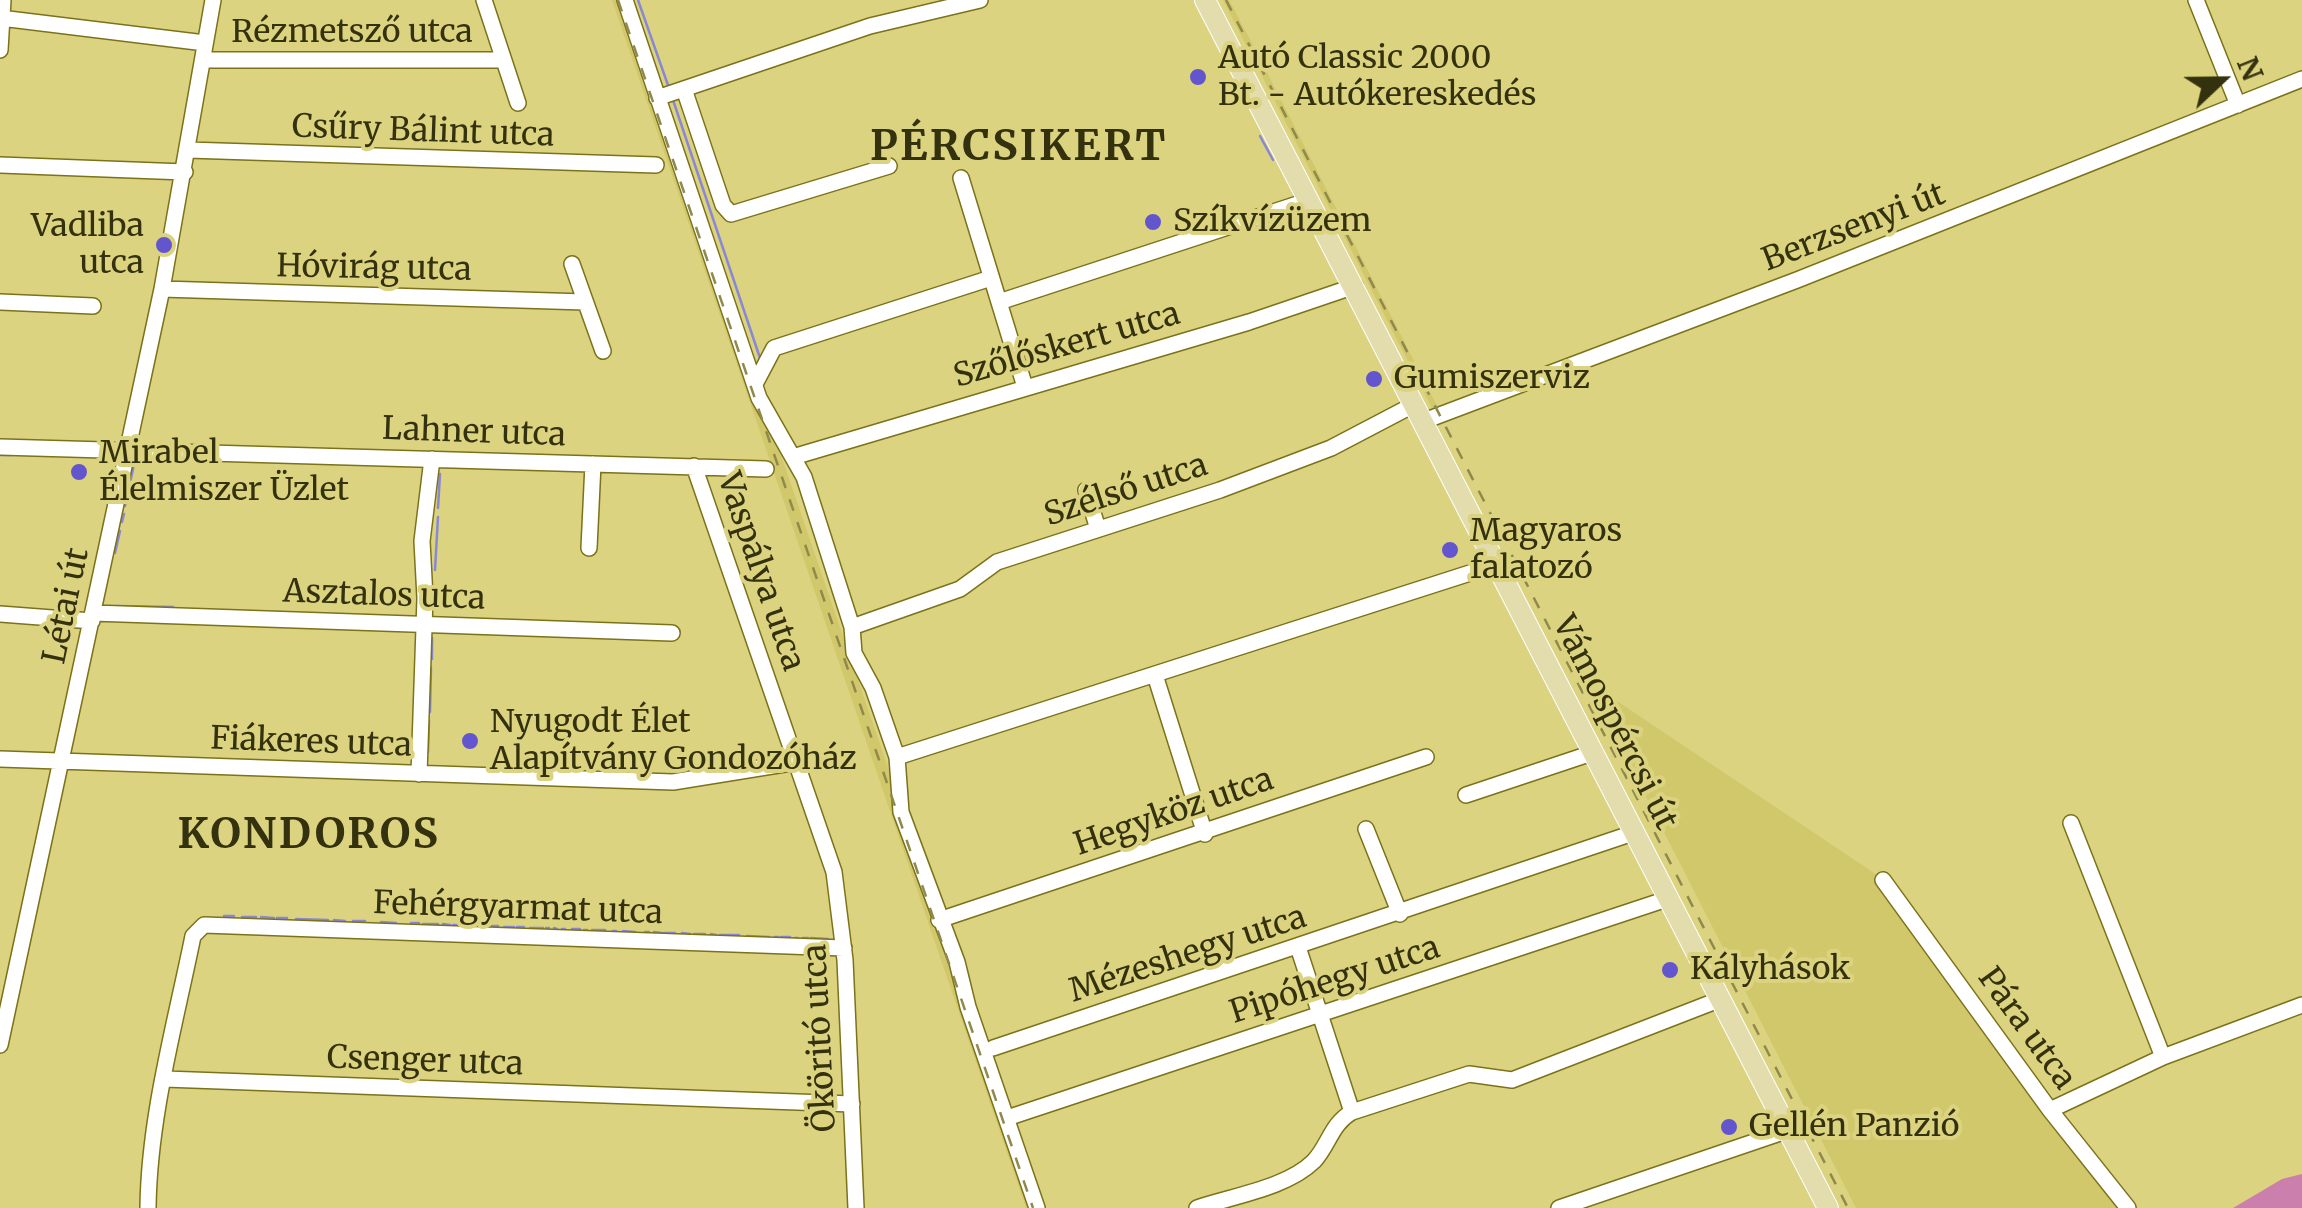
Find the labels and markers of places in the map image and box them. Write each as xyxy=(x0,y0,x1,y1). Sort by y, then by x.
place label: Autó Classic 2000 Bt. - Autókereskedés xyxy=(1218,40,1536,115)
marker: Autó Classic 2000 Bt. - Autókereskedés xyxy=(1187,66,1209,88)
place label: Szíkvízüzem xyxy=(1173,203,1371,241)
place label: Vadliba utca xyxy=(31,208,144,283)
marker: Szíkvízüzem xyxy=(1142,211,1164,233)
marker: Vadliba utca xyxy=(153,234,175,256)
place label: Gumiszerviz xyxy=(1394,360,1590,398)
marker: Gumiszerviz xyxy=(1363,368,1385,390)
place label: Mirabel Élelmiszer Üzlet xyxy=(99,435,349,510)
marker: Mirabel Élelmiszer Üzlet xyxy=(68,461,90,483)
place label: Magyaros falatozó xyxy=(1470,513,1622,588)
marker: Magyaros falatozó xyxy=(1439,539,1461,561)
place label: Nyugodt Élet Alapítvány Gondozóház xyxy=(490,704,857,779)
marker: Nyugodt Élet Alapítvány Gondozóház xyxy=(459,730,481,752)
place label: Kályhások xyxy=(1690,951,1850,989)
marker: Kályhások xyxy=(1659,959,1681,981)
place label: Gellén Panzió xyxy=(1749,1108,1960,1146)
marker: Gellén Panzió xyxy=(1718,1116,1740,1138)

